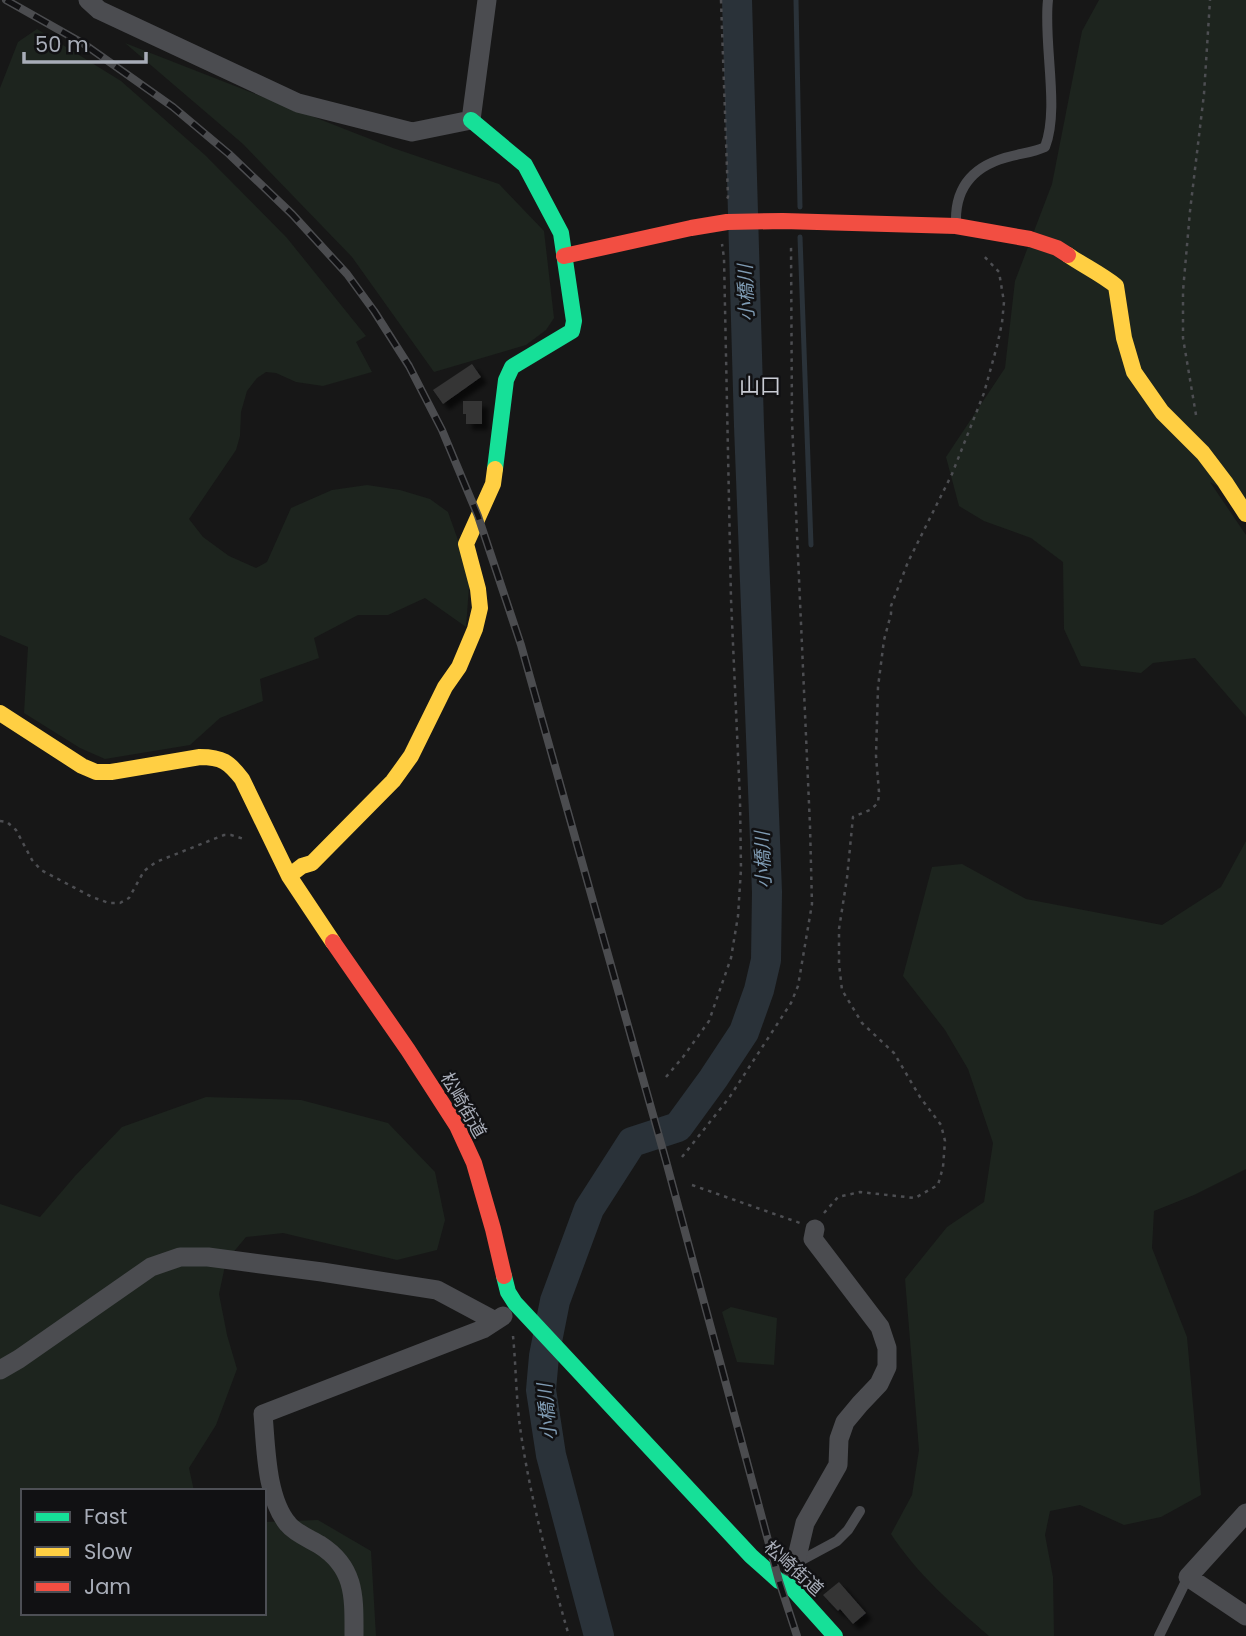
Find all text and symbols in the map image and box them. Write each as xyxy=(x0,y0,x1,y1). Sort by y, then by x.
scale bar xyxy=(24,21,147,65)
text: 50 m xyxy=(35,30,89,59)
water label: 小橋川 xyxy=(731,262,760,322)
district label: 山口 xyxy=(739,371,781,400)
water label: 小橋川 xyxy=(748,829,777,889)
street label: 松崎街道 xyxy=(435,1068,493,1142)
water label: 小橋川 xyxy=(531,1380,563,1442)
legend xyxy=(21,1489,266,1615)
text: Fast xyxy=(84,1502,127,1531)
street label: 松崎街道 xyxy=(759,1535,829,1601)
text: Slow xyxy=(84,1537,132,1566)
text: Jam xyxy=(84,1572,131,1601)

